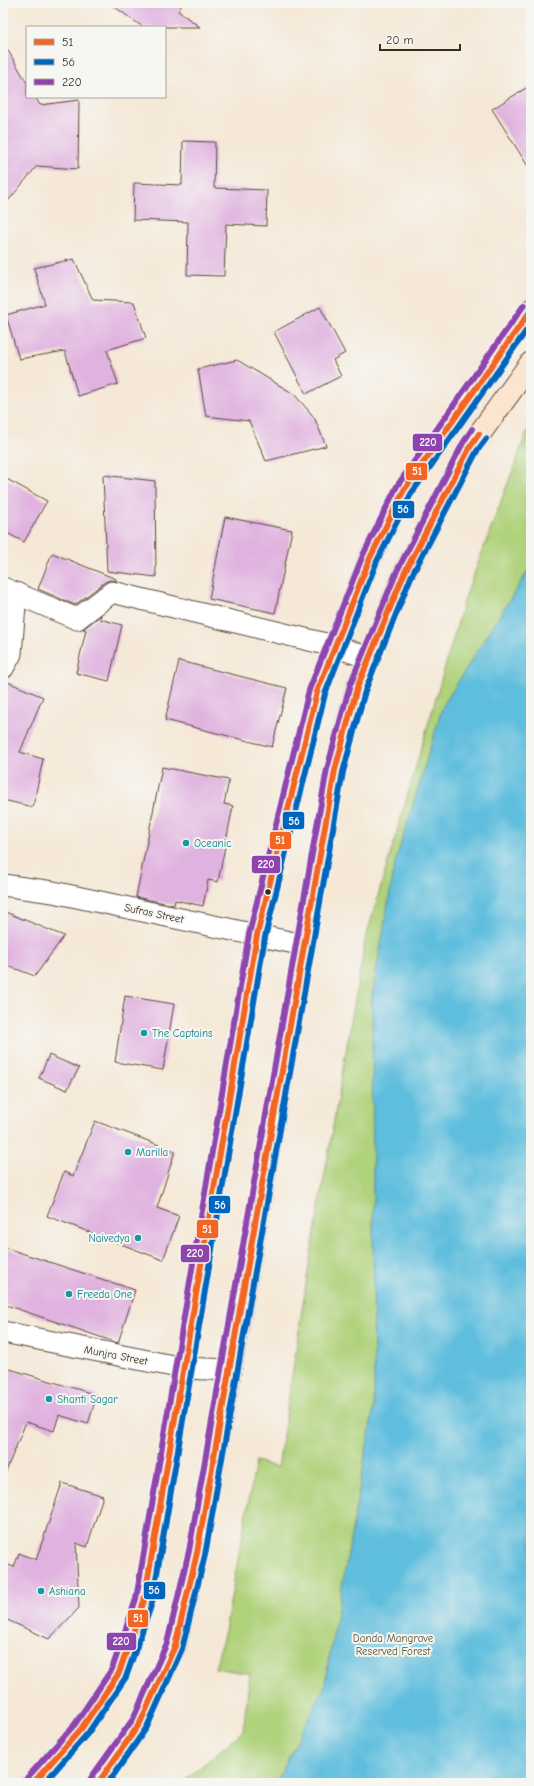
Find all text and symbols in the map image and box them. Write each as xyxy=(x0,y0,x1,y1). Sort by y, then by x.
legend xyxy=(26,26,166,98)
scale bar xyxy=(380,26,460,52)
text: 20 m xyxy=(386,33,414,47)
text: 51 xyxy=(62,35,74,49)
text: 56 xyxy=(62,55,75,69)
text: 220 xyxy=(62,75,82,89)
line badge: 220 xyxy=(412,433,443,452)
text: 220 xyxy=(419,436,437,449)
line badge: 51 xyxy=(405,462,428,481)
text: 51 xyxy=(412,465,422,478)
line badge: 56 xyxy=(392,500,415,519)
text: 56 xyxy=(397,503,409,516)
line badge: 56 xyxy=(282,811,305,830)
text: 56 xyxy=(288,815,300,828)
line badge: 51 xyxy=(269,831,292,850)
text: 51 xyxy=(275,834,285,847)
place label: Oceanic xyxy=(194,837,232,850)
marker: Oceanic xyxy=(181,838,191,848)
line badge: 220 xyxy=(251,855,281,874)
text: 220 xyxy=(257,858,275,871)
unlabelled marker xyxy=(263,887,273,897)
street label: Sufras Street xyxy=(123,901,186,926)
place label: The Captains xyxy=(152,1027,213,1040)
marker: The Captains xyxy=(139,1028,149,1038)
place label: Marilla xyxy=(136,1146,168,1159)
marker: Marilla xyxy=(123,1147,133,1157)
line badge: 56 xyxy=(208,1195,231,1214)
text: 56 xyxy=(214,1199,226,1212)
line badge: 51 xyxy=(196,1219,219,1239)
text: 51 xyxy=(202,1223,212,1236)
place label: Naivedya xyxy=(88,1232,130,1245)
marker: Naivedya xyxy=(133,1233,143,1243)
line badge: 220 xyxy=(180,1244,210,1263)
text: 220 xyxy=(186,1247,204,1260)
place label: Freeda One xyxy=(77,1288,133,1301)
marker: Freeda One xyxy=(64,1289,74,1299)
street label: Munjra Street xyxy=(83,1343,150,1368)
place label: Shanti Sagar xyxy=(57,1393,118,1406)
marker: Shanti Sagar xyxy=(44,1394,54,1404)
line badge: 56 xyxy=(143,1581,166,1600)
text: 56 xyxy=(148,1584,160,1597)
place label: Ashiana xyxy=(49,1585,86,1598)
marker: Ashiana xyxy=(36,1586,46,1596)
line badge: 51 xyxy=(127,1609,149,1628)
text: 51 xyxy=(133,1612,143,1625)
line badge: 220 xyxy=(106,1632,137,1651)
park label: Danda Mangrove Reserved Forest xyxy=(353,1632,434,1658)
text: 220 xyxy=(112,1635,130,1648)

